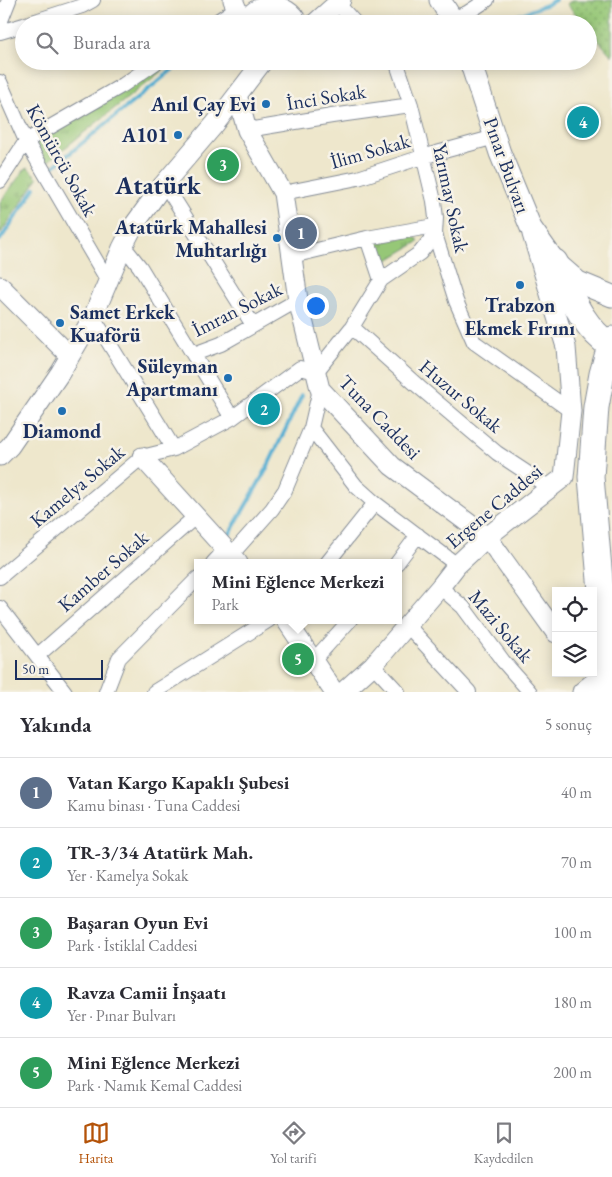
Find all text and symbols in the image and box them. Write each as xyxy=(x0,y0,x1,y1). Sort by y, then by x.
search box xyxy=(15,15,597,70)
icon: search xyxy=(33,29,61,57)
text: Burada ara xyxy=(73,30,151,55)
street label: İnci Sokak xyxy=(284,78,368,116)
place label: Anıl Çay Evi xyxy=(150,91,256,117)
marker: Anıl Çay Evi xyxy=(260,98,272,110)
street label: Kömürcü Sokak xyxy=(20,99,104,221)
pin: 4 xyxy=(567,103,599,141)
street label: Pınar Bulvarı xyxy=(478,113,536,217)
place label: A101 xyxy=(121,122,168,148)
street label: İlim Sokak xyxy=(327,127,413,175)
marker: A101 xyxy=(172,129,184,141)
street label: Yarımay Sokak xyxy=(427,141,475,256)
pin: 3 xyxy=(207,146,239,184)
district label: Atatürk xyxy=(114,169,201,201)
place label: Atatürk Mahallesi Muhtarlığı xyxy=(114,214,267,263)
pin: 1 xyxy=(285,214,317,252)
marker: Atatürk Mahallesi Muhtarlığı xyxy=(271,232,283,244)
street label: İmran Sokak xyxy=(188,275,287,343)
marker: Trabzon Ekmek Fırını xyxy=(514,279,526,291)
place label: Trabzon Ekmek Fırını xyxy=(465,292,575,341)
your location xyxy=(303,293,329,319)
place label: Samet Erkek Kuaförü xyxy=(70,299,176,348)
marker: Samet Erkek Kuaförü xyxy=(54,317,66,329)
place label: Süleyman Apartmanı xyxy=(125,353,218,402)
street label: Huzur Sokak xyxy=(414,354,509,439)
street label: Tuna Caddesi xyxy=(333,369,427,465)
marker: Süleyman Apartmanı xyxy=(222,372,234,384)
pin: 2 xyxy=(248,390,280,428)
marker: Diamond xyxy=(56,405,68,417)
place label: Diamond xyxy=(23,418,101,444)
street label: Kamelya Sokak xyxy=(24,438,130,533)
street label: Ergene Caddesi xyxy=(440,458,548,554)
street label: Kamber Sokak xyxy=(52,524,154,617)
popup xyxy=(194,559,402,624)
text: Mini Eğlence Merkezi xyxy=(212,569,384,594)
street label: Mazi Sokak xyxy=(463,584,539,668)
map controls xyxy=(552,587,597,677)
button: locate xyxy=(552,587,597,632)
text: Park xyxy=(212,594,239,615)
button: layers xyxy=(552,632,597,677)
pin: 5 xyxy=(282,640,314,678)
scale bar xyxy=(15,657,102,680)
text: 50 m xyxy=(22,660,49,678)
text: Yakında xyxy=(20,711,91,738)
text: 5 sonuç xyxy=(545,714,592,735)
text: Vatan Kargo Kapaklı Şubesi xyxy=(67,770,289,795)
text: 1 xyxy=(32,782,40,803)
text: 40 m xyxy=(561,782,592,803)
text: Kamu binası · Tuna Caddesi xyxy=(67,795,241,816)
text: TR-3/34 Atatürk Mah. xyxy=(67,840,253,865)
text: 2 xyxy=(32,852,40,873)
text: 70 m xyxy=(561,852,592,873)
text: Yer · Kamelya Sokak xyxy=(67,865,189,886)
text: Başaran Oyun Evi xyxy=(67,910,208,935)
text: 3 xyxy=(32,922,40,943)
text: 100 m xyxy=(553,922,592,943)
text: Park · İstiklal Caddesi xyxy=(67,935,197,956)
text: Ravza Camii İnşaatı xyxy=(67,980,226,1005)
text: 4 xyxy=(32,992,40,1013)
text: 180 m xyxy=(553,992,592,1013)
text: Yer · Pınar Bulvarı xyxy=(67,1005,176,1026)
text: Mini Eğlence Merkezi xyxy=(67,1050,240,1075)
text: 5 xyxy=(32,1062,40,1083)
text: 200 m xyxy=(553,1062,592,1083)
text: Park · Namık Kemal Caddesi xyxy=(67,1075,242,1096)
tab: Harita xyxy=(78,1119,113,1167)
tab: Yol tarifi xyxy=(270,1119,317,1167)
tab: Kaydedilen xyxy=(474,1119,534,1167)

